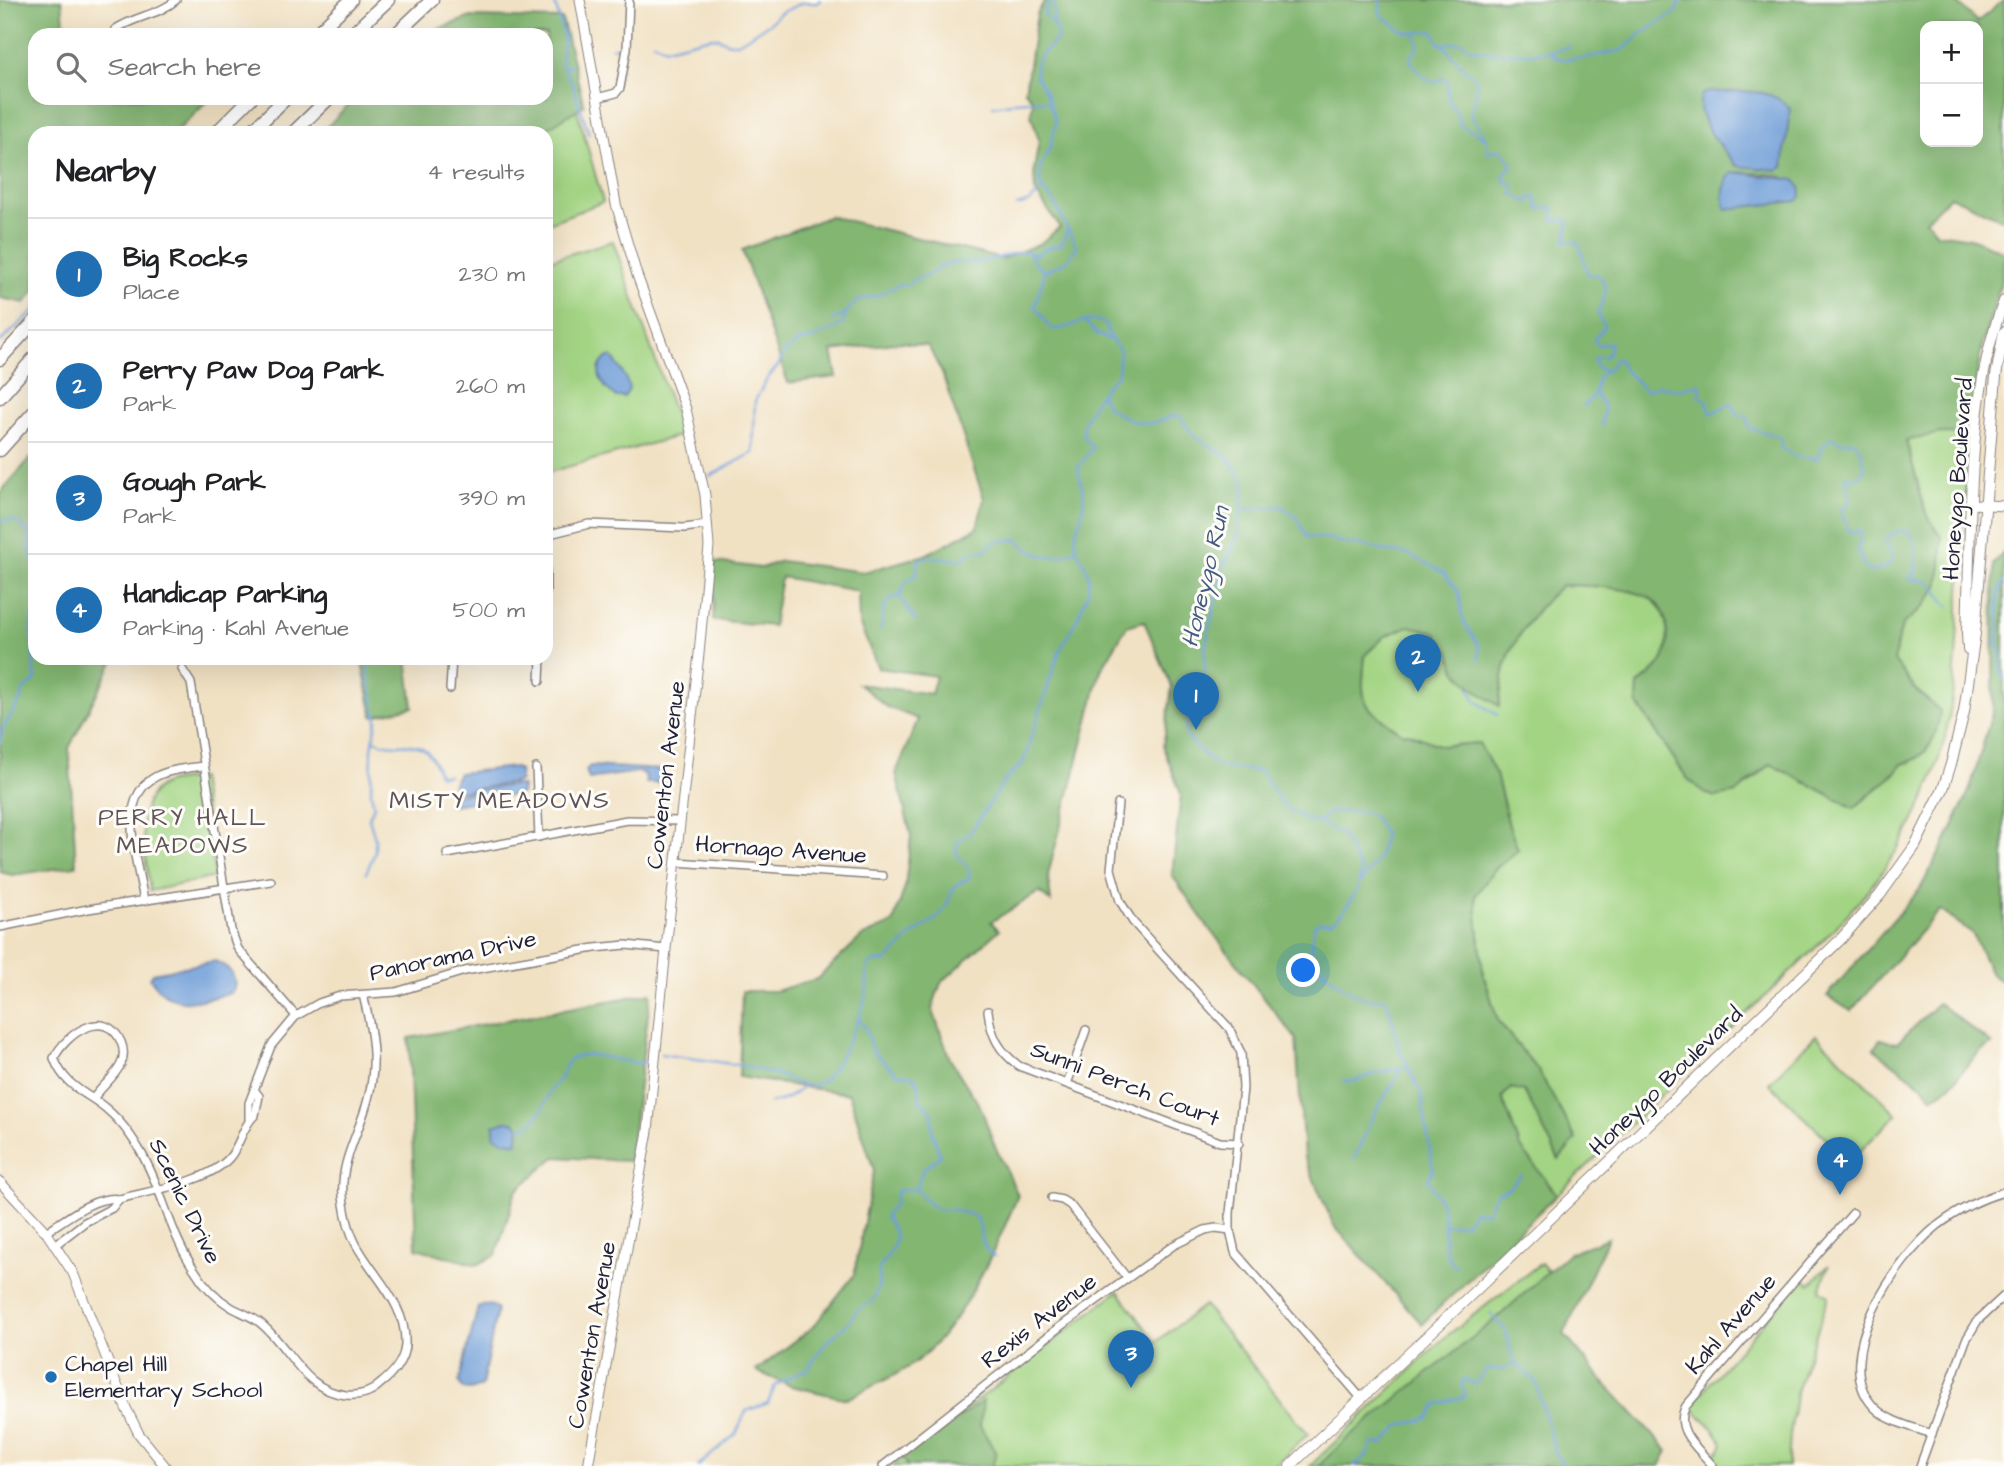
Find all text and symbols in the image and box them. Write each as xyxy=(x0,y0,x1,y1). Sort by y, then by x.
map controls xyxy=(1920,21,1983,147)
button: + xyxy=(1920,21,1983,84)
search box xyxy=(28,28,553,105)
icon: search xyxy=(52,48,90,86)
text: Search here xyxy=(108,49,261,85)
button: − xyxy=(1920,84,1983,147)
text: Nearby xyxy=(56,151,156,193)
text: 4 results xyxy=(427,156,525,188)
text: Big Rocks xyxy=(123,240,248,276)
text: 1 xyxy=(78,258,80,290)
text: 230 m xyxy=(459,258,525,290)
text: Place xyxy=(123,276,180,308)
text: Perry Paw Dog Park xyxy=(123,352,384,388)
text: 2 xyxy=(72,370,86,402)
text: 260 m xyxy=(456,370,525,402)
street label: Honeygo Boulevard xyxy=(1935,377,1982,581)
text: Park xyxy=(123,388,176,420)
text: Gough Park xyxy=(123,464,266,500)
text: 3 xyxy=(73,482,85,514)
text: 390 m xyxy=(459,482,525,514)
text: Park xyxy=(123,500,176,532)
water label: Honeygo Run xyxy=(1173,502,1240,651)
text: Handicap Parking xyxy=(123,576,327,612)
text: 4 xyxy=(71,594,87,626)
text: 500 m xyxy=(453,594,525,626)
text: Parking · Kahl Avenue xyxy=(123,612,349,644)
pin: 2 xyxy=(1395,634,1441,692)
pin: 1 xyxy=(1173,672,1219,730)
street label: Cowenton Avenue xyxy=(639,679,693,871)
district label: MISTY MEADOWS xyxy=(389,784,611,818)
district label: PERRY HALL MEADOWS xyxy=(98,801,268,863)
street label: Hornago Avenue xyxy=(694,828,868,873)
street label: Panorama Drive xyxy=(367,923,539,989)
your location xyxy=(1286,953,1320,987)
street label: Honeygo Boulevard xyxy=(1582,999,1751,1164)
street label: Sunni Perch Court xyxy=(1026,1033,1225,1135)
street label: Scenic Drive xyxy=(141,1133,229,1269)
pin: 4 xyxy=(1817,1137,1863,1195)
street label: Cowenton Avenue xyxy=(560,1239,624,1431)
street label: Rexis Avenue xyxy=(975,1266,1103,1376)
street label: Kahl Avenue xyxy=(1678,1266,1784,1382)
pin: 3 xyxy=(1108,1330,1154,1388)
place label: Chapel Hill Elementary School xyxy=(65,1348,262,1407)
marker: Chapel Hill Elementary School xyxy=(43,1369,59,1385)

